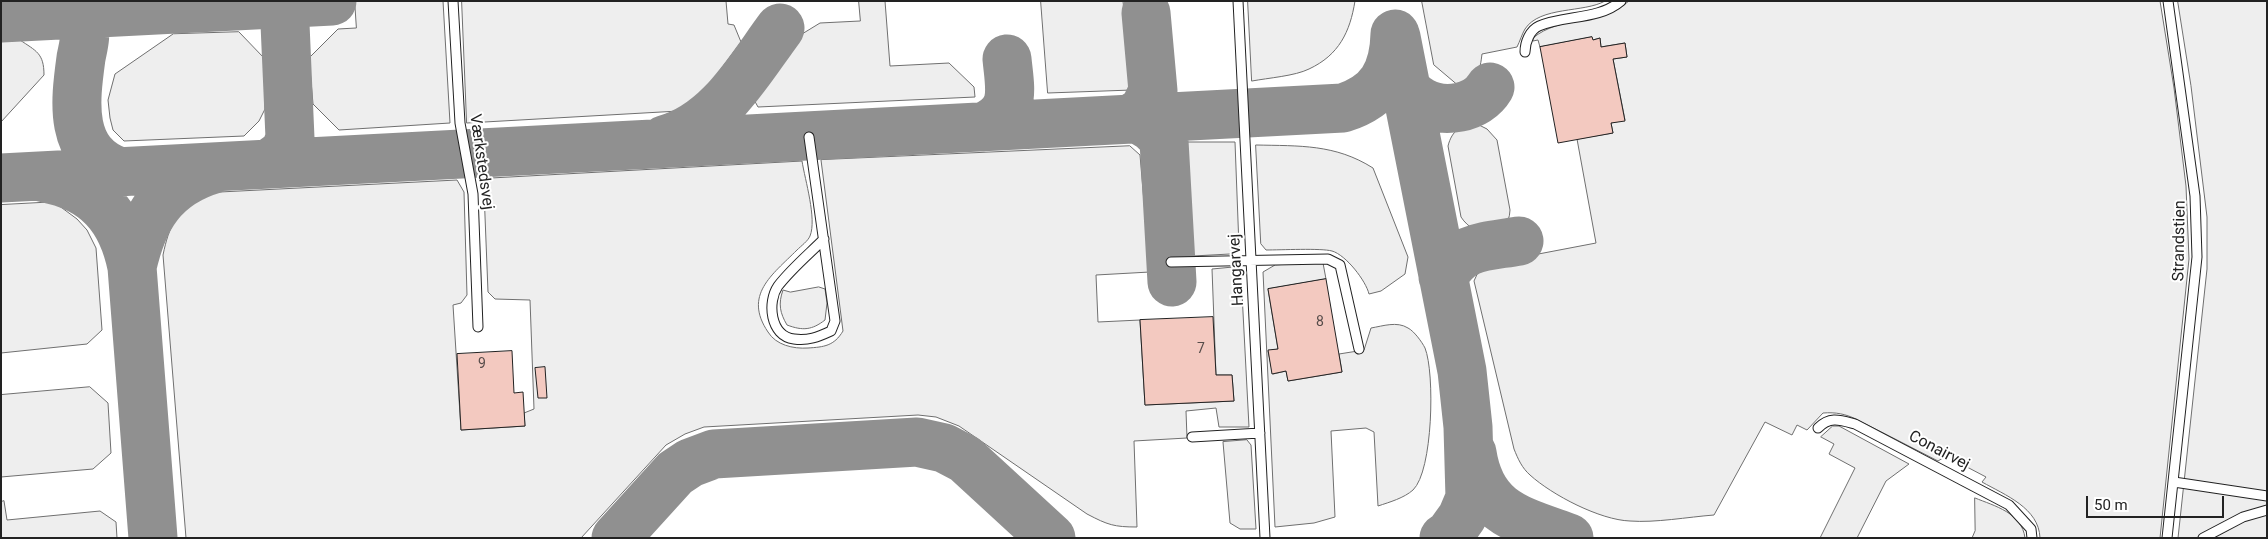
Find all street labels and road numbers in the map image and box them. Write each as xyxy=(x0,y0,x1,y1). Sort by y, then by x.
street label: Værkstedsvej xyxy=(465,113,497,211)
street label: Strandstien xyxy=(2170,200,2190,282)
street label: Hangarvej xyxy=(1226,233,1248,307)
street label: Conairvej xyxy=(1905,427,1973,475)

